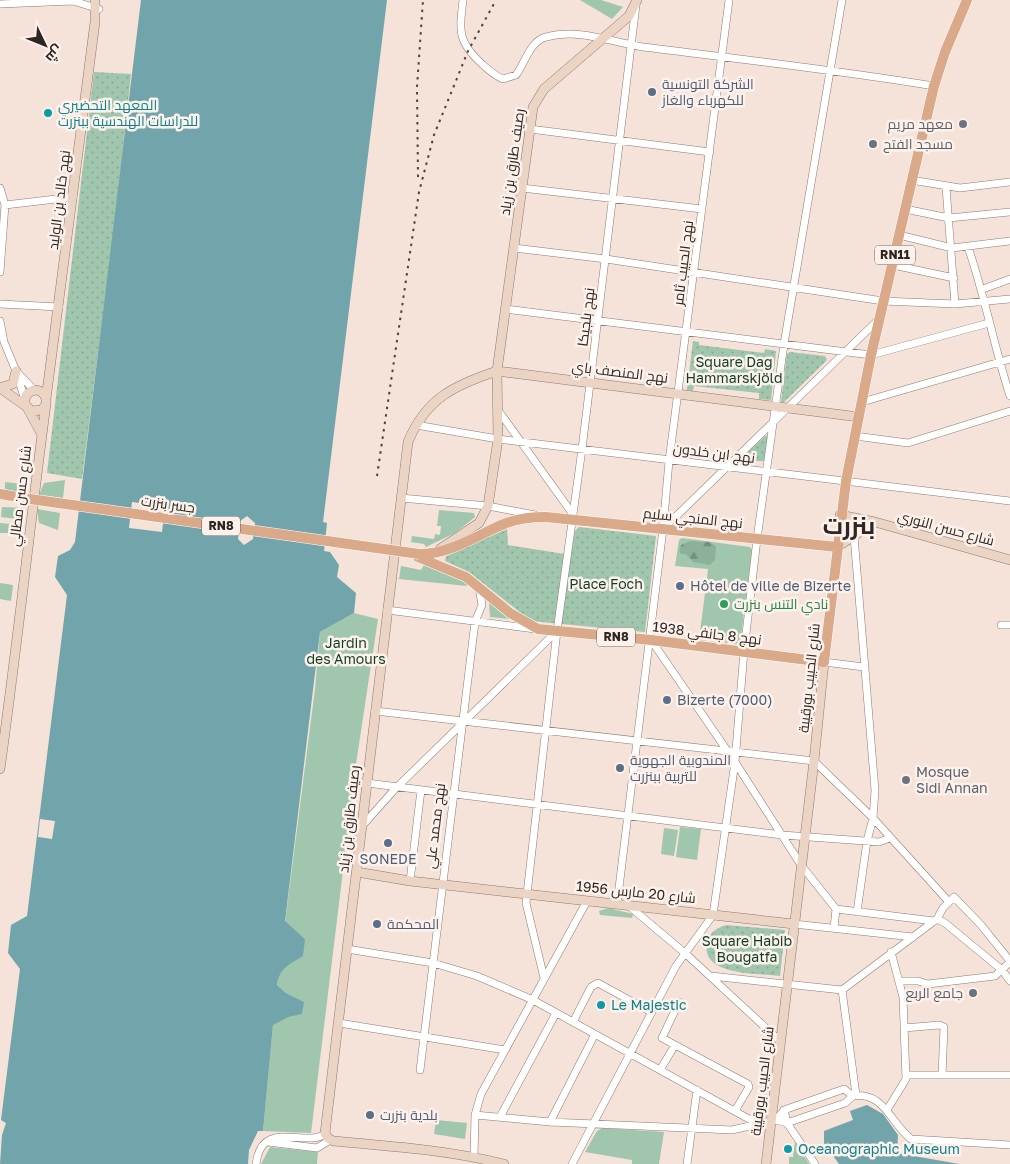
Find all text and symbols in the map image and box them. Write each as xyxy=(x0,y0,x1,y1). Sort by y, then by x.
north arrow xyxy=(20,20,70,70)
text: ش xyxy=(42,41,67,67)
place label: الشركة التونسية للكهرباء والغاز xyxy=(661,75,754,108)
marker: الشركة التونسية للكهرباء والغاز xyxy=(646,86,658,98)
place label: المعهد التحضيري للدراسات الهندسية ببنزرت xyxy=(58,96,198,129)
marker: المعهد التحضيري للدراسات الهندسية ببنزرت xyxy=(42,107,54,119)
street label: رصيف طارق بن زياد xyxy=(496,107,528,217)
place label: معهد مريم xyxy=(888,115,953,134)
marker: معهد مريم xyxy=(957,118,969,130)
place label: مسجد الفتح xyxy=(883,135,953,153)
marker: مسجد الفتح xyxy=(867,138,879,150)
street label: نهج خالد بن الوليد xyxy=(44,149,74,251)
street label: نهج الحبيب ثامر xyxy=(669,219,697,308)
road number: RN11 xyxy=(875,246,915,264)
street label: نهج بلجيكا xyxy=(573,287,599,347)
park label: Square Dag Hammarskjöld xyxy=(685,353,783,386)
street label: نهج المنصف باي xyxy=(570,357,669,390)
street label: نهج ابن خلدون xyxy=(672,439,756,467)
street label: شارع حسن مطالي xyxy=(5,445,38,548)
street label: جسر بنزرت xyxy=(140,491,196,516)
street label: نهج المنجي سليم xyxy=(642,504,744,535)
street label: شارع حسن النوري xyxy=(895,506,996,552)
district label: بنزرت xyxy=(823,510,875,540)
road number: RN8 xyxy=(202,516,240,536)
park label: Place Foch xyxy=(569,575,643,592)
place label: Hôtel de ville de Bizerte xyxy=(690,577,851,594)
marker: Hôtel de ville de Bizerte xyxy=(674,580,686,592)
place label: نادي التنس بنزرت xyxy=(734,595,828,616)
marker: نادي التنس بنزرت xyxy=(718,598,730,610)
street label: نهج 8 جانفي 1938 xyxy=(651,617,763,652)
street label: شارع الحبيب بورقيبة xyxy=(794,622,824,734)
road number: RN8 xyxy=(597,628,635,646)
park label: Jardin des Amours xyxy=(306,634,386,667)
place label: Bizerte (7000) xyxy=(677,691,772,708)
marker: Bizerte (7000) xyxy=(661,694,673,706)
place label: المندوبية الجهوية للتربية ببنزرت xyxy=(630,751,731,784)
marker: المندوبية الجهوية للتربية ببنزرت xyxy=(614,762,626,774)
place label: Mosque Sidi Annan xyxy=(916,763,988,796)
street label: رصيف طارق بن زياد xyxy=(334,764,364,874)
marker: Mosque Sidi Annan xyxy=(900,774,912,786)
street label: نهج محمد علي xyxy=(421,782,452,870)
marker: SONEDE xyxy=(382,837,394,849)
place label: SONEDE xyxy=(360,850,416,867)
street label: شارع 20 مارس 1956 xyxy=(575,877,697,907)
place label: المحكمة xyxy=(387,915,439,932)
marker: المحكمة xyxy=(371,918,383,930)
park label: Square Habib Bougatfa xyxy=(702,932,792,965)
place label: جامع الربع xyxy=(905,984,963,1002)
marker: جامع الربع xyxy=(967,987,979,999)
place label: Le Majestic xyxy=(611,996,687,1013)
marker: Le Majestic xyxy=(595,999,607,1011)
street label: شارع الحبيب بورقيبة xyxy=(746,1025,778,1137)
place label: بلدية بنزرت xyxy=(380,1106,438,1123)
marker: بلدية بنزرت xyxy=(364,1109,376,1121)
place label: Oceanographic Museum xyxy=(798,1140,960,1157)
marker: Oceanographic Museum xyxy=(782,1143,794,1155)

